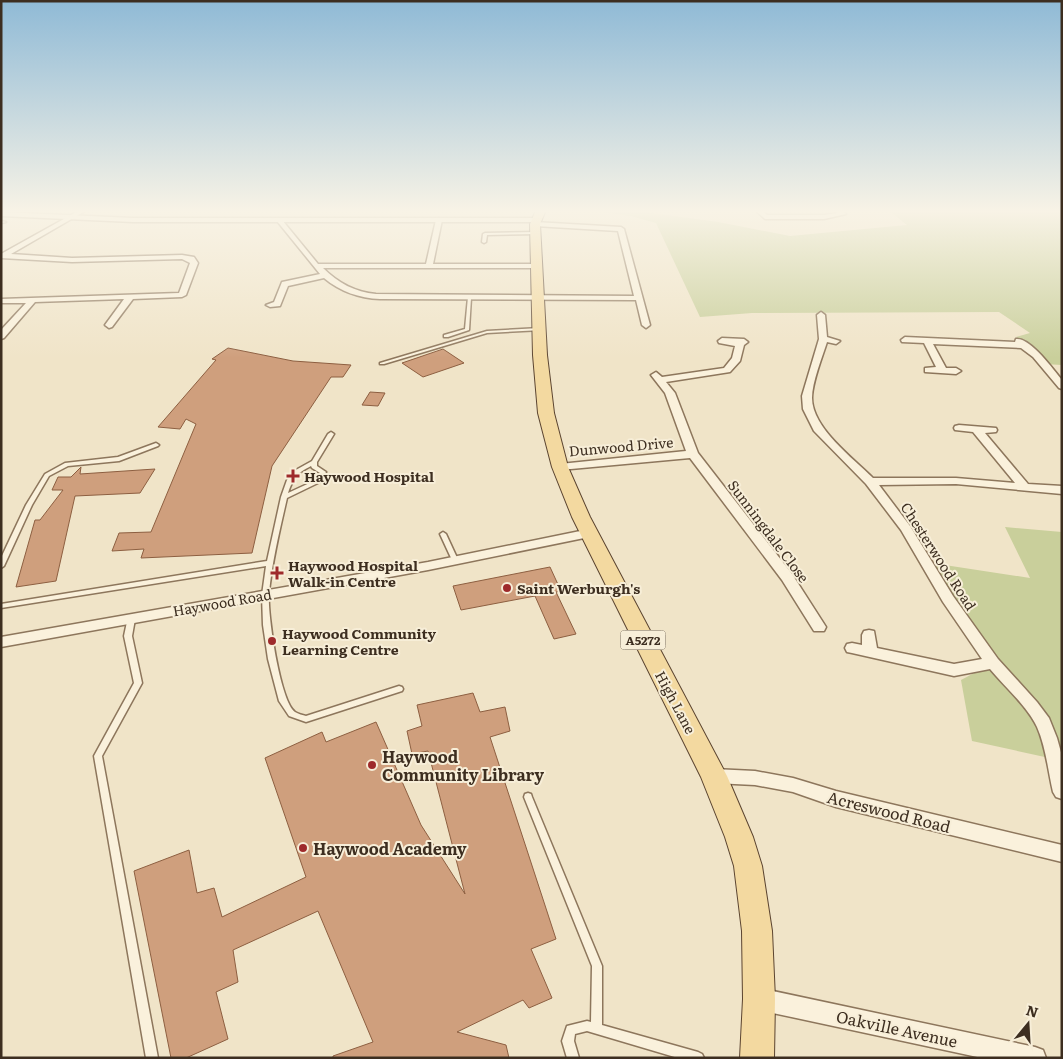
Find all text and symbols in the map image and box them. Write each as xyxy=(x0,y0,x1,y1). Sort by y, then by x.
street label: Dunwood Drive xyxy=(568,431,674,461)
place label: Haywood Hospital xyxy=(304,466,434,486)
marker: Haywood Hospital xyxy=(286,469,300,483)
street label: Sunningdale Close xyxy=(724,476,814,586)
street label: Chesterwood Road xyxy=(897,498,982,614)
place label: Haywood Hospital Walk-in Centre xyxy=(288,555,418,591)
marker: Haywood Hospital Walk-in Centre xyxy=(270,566,284,580)
place label: Saint Werburgh's xyxy=(517,578,640,598)
marker: Saint Werburgh's xyxy=(501,582,513,594)
street label: Haywood Road xyxy=(171,583,273,621)
place label: Haywood Community Learning Centre xyxy=(282,623,436,659)
road number: A5272 xyxy=(620,630,666,650)
marker: Haywood Community Learning Centre xyxy=(266,635,278,647)
street label: High Lane xyxy=(651,667,701,737)
place label: Haywood Community Library xyxy=(382,744,544,786)
marker: Haywood Community Library xyxy=(366,759,378,771)
street label: Acreswood Road xyxy=(825,784,953,838)
place label: Haywood Academy xyxy=(313,836,467,860)
marker: Haywood Academy xyxy=(297,842,309,854)
north arrow xyxy=(1003,999,1053,1049)
text: N xyxy=(1024,999,1041,1022)
street label: Oakville Avenue xyxy=(834,1003,960,1053)

